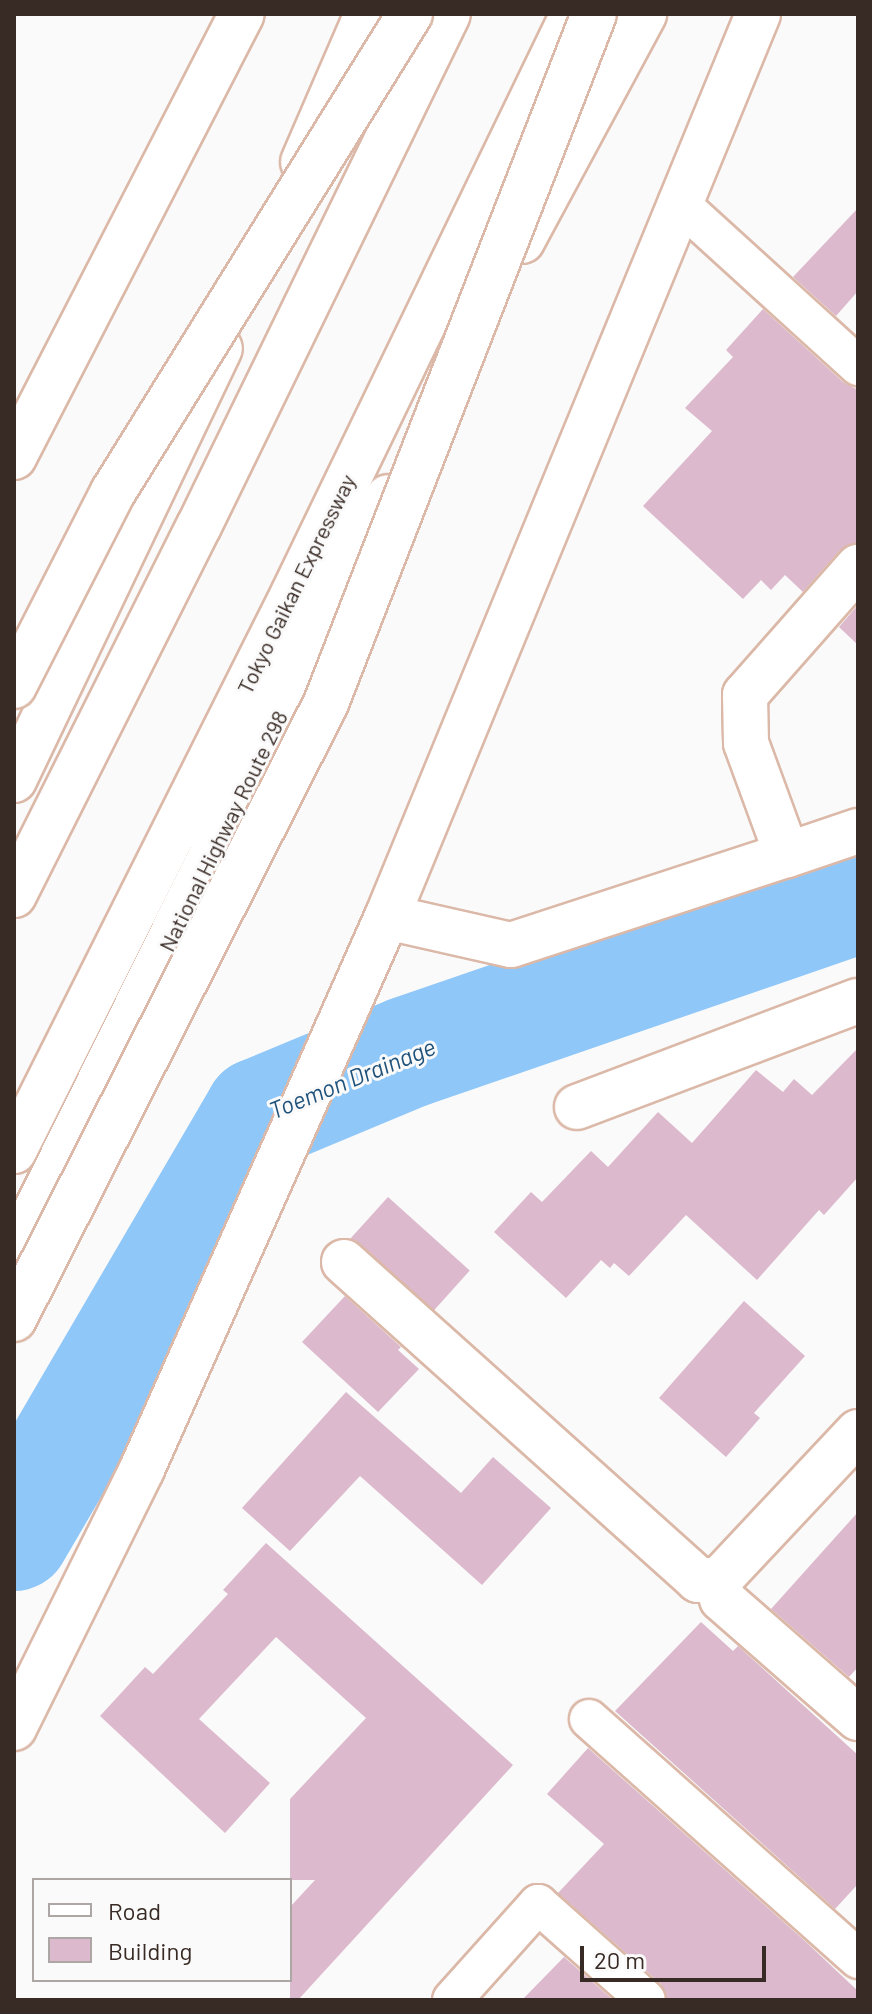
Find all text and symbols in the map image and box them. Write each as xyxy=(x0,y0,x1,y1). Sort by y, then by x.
street label: Tokyo Gaikan Expressway xyxy=(231,470,361,698)
street label: National Highway Route 298 xyxy=(153,706,293,956)
water label: Toemon Drainage xyxy=(265,1032,439,1124)
legend xyxy=(32,1878,292,1982)
text: Road xyxy=(108,1896,161,1925)
scale bar xyxy=(584,1930,770,1980)
text: Building xyxy=(108,1936,192,1965)
text: 20 m xyxy=(594,1945,645,1974)

